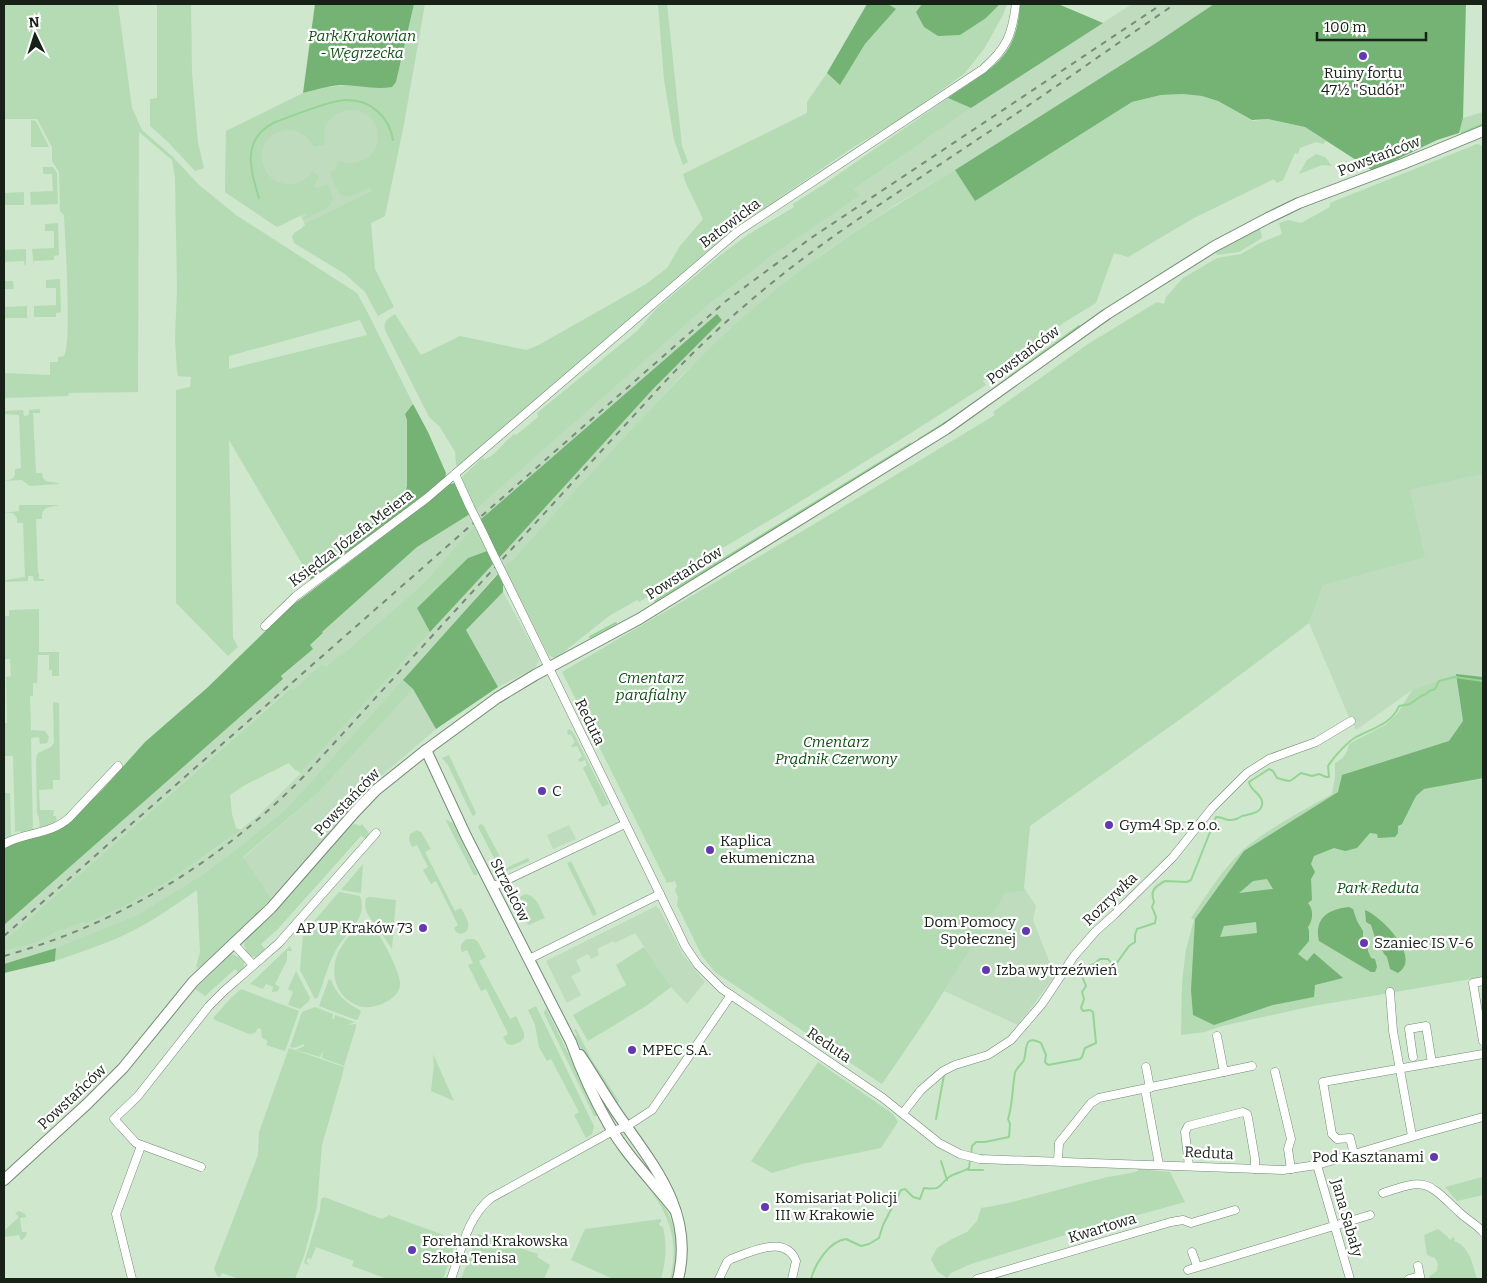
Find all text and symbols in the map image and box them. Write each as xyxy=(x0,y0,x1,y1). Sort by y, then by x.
north arrow xyxy=(10,10,60,60)
scale bar xyxy=(1317,10,1426,42)
text: N xyxy=(28,14,40,31)
text: 100 m xyxy=(1324,18,1367,36)
park label: Park Krakowian - Węgrzecka xyxy=(308,27,416,62)
marker: Ruiny fortu 47½ "Sudół" xyxy=(1357,50,1369,62)
place label: Ruiny fortu 47½ "Sudół" xyxy=(1321,64,1405,99)
street label: Powstańców xyxy=(1335,132,1424,180)
street label: Batowicka xyxy=(696,194,764,252)
street label: Powstańców xyxy=(983,321,1064,388)
street label: Księdza Józefa Meiera xyxy=(285,485,417,591)
street label: Powstańców xyxy=(643,542,726,604)
park label: Cmentarz parafialny xyxy=(615,669,688,704)
street label: Reduta xyxy=(571,696,609,748)
park label: Cmentarz Prądnik Czerwony xyxy=(775,733,898,768)
street label: Powstańców xyxy=(310,764,384,839)
place label: C xyxy=(552,782,562,800)
marker: C xyxy=(536,785,548,797)
place label: Gym4 Sp. z o.o. xyxy=(1119,816,1220,834)
marker: Gym4 Sp. z o.o. xyxy=(1103,819,1115,831)
place label: Kaplica ekumeniczna xyxy=(720,832,815,867)
marker: Kaplica ekumeniczna xyxy=(704,844,716,856)
street label: Strzelców xyxy=(486,855,534,925)
street label: Rozrywka xyxy=(1079,869,1141,929)
park label: Park Reduta xyxy=(1337,879,1419,897)
place label: Dom Pomocy Społecznej xyxy=(924,913,1016,948)
place label: AP UP Kraków 73 xyxy=(296,919,413,937)
marker: AP UP Kraków 73 xyxy=(417,922,429,934)
marker: Dom Pomocy Społecznej xyxy=(1020,925,1032,937)
place label: Szaniec IS V-6 xyxy=(1374,934,1474,952)
marker: Szaniec IS V-6 xyxy=(1358,937,1370,949)
place label: Izba wytrzeźwień xyxy=(996,961,1118,979)
marker: Izba wytrzeźwień xyxy=(980,964,992,976)
street label: Reduta xyxy=(803,1024,855,1066)
place label: MPEC S.A. xyxy=(642,1041,711,1059)
marker: MPEC S.A. xyxy=(626,1044,638,1056)
street label: Powstańców xyxy=(34,1060,111,1133)
street label: Reduta xyxy=(1184,1143,1234,1163)
place label: Pod Kasztanami xyxy=(1312,1148,1425,1166)
marker: Pod Kasztanami xyxy=(1428,1151,1440,1163)
street label: Jana Sabały xyxy=(1327,1176,1367,1259)
place label: Komisariat Policji III w Krakowie xyxy=(775,1189,898,1224)
marker: Komisariat Policji III w Krakowie xyxy=(759,1201,771,1213)
street label: Kwartowa xyxy=(1066,1209,1138,1247)
place label: Forehand Krakowska Szkoła Tenisa xyxy=(422,1232,568,1267)
marker: Forehand Krakowska Szkoła Tenisa xyxy=(406,1244,418,1256)

